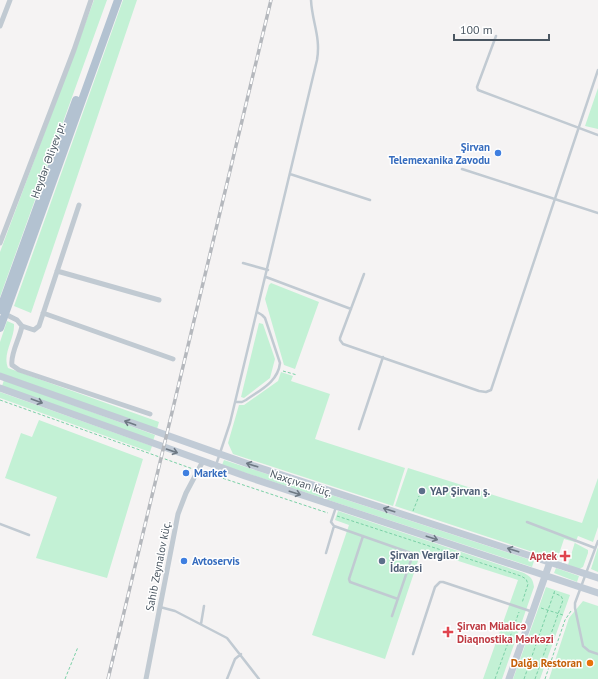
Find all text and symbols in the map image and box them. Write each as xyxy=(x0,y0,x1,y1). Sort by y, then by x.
scale bar xyxy=(454,16,549,42)
text: 100 m xyxy=(460,22,493,37)
street label: Heydər Əliyev pr. xyxy=(28,120,68,200)
place label: Şirvan Telemexanika Zavodu xyxy=(389,140,490,167)
marker: Şirvan Telemexanika Zavodu xyxy=(493,148,503,158)
one-way arrow xyxy=(30,398,42,406)
one-way arrow xyxy=(124,418,136,426)
one-way arrow xyxy=(166,447,178,455)
one-way arrow xyxy=(247,461,259,469)
place label: Market xyxy=(194,466,227,480)
street label: Naxçıvan küç. xyxy=(268,466,334,500)
marker: Market xyxy=(181,468,191,478)
place label: YAP Şirvan ş. xyxy=(429,484,491,498)
marker: YAP Şirvan ş. xyxy=(417,486,427,496)
one-way arrow xyxy=(289,489,301,497)
one-way arrow xyxy=(383,506,396,513)
street label: Sahib Zeynalov küç. xyxy=(142,520,174,612)
one-way arrow xyxy=(425,535,438,542)
one-way arrow xyxy=(506,546,519,553)
place label: Şirvan Vergilər İdarəsi xyxy=(390,548,459,575)
place label: Aptek xyxy=(530,549,558,563)
marker: Aptek xyxy=(560,551,570,561)
place label: Avtoservis xyxy=(192,554,240,568)
marker: Avtoservis xyxy=(179,556,189,566)
marker: Şirvan Vergilər İdarəsi xyxy=(377,556,387,566)
place label: Şirvan Müalicə Diaqnostika Mərkəzi xyxy=(457,619,554,646)
marker: Şirvan Müalicə Diaqnostika Mərkəzi xyxy=(442,626,454,638)
place label: Dalğa Restoran xyxy=(511,656,582,670)
marker: Dalğa Restoran xyxy=(585,658,595,668)

